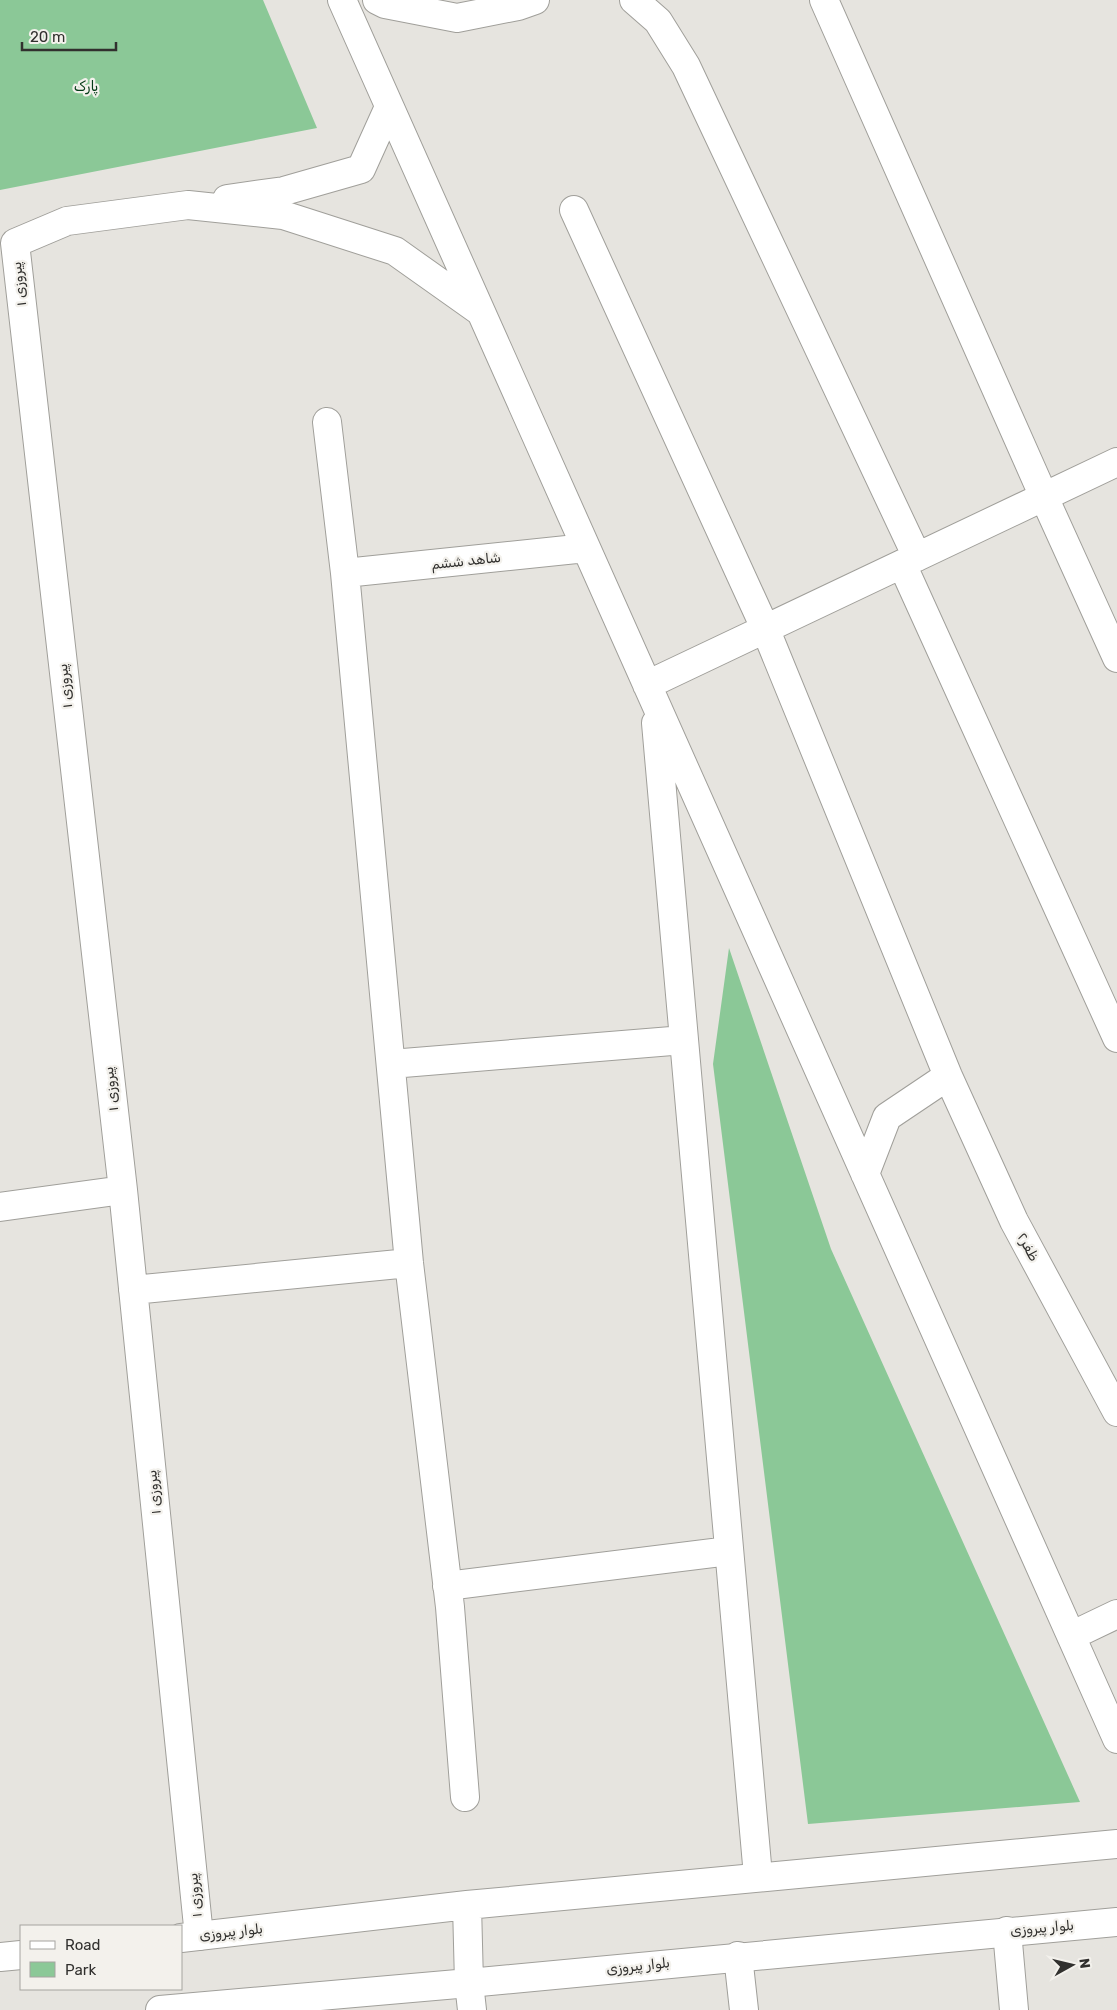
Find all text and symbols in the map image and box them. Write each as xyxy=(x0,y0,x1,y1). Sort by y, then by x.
scale bar xyxy=(22,20,116,52)
text: 20 m xyxy=(30,28,65,46)
park label: پارک xyxy=(74,78,98,96)
street label: پیروزی ۱ xyxy=(8,261,31,307)
street label: شاهد ششم xyxy=(430,549,502,573)
street label: پیروزی ۱ xyxy=(54,663,77,709)
street label: پیروزی ۱ xyxy=(100,1066,123,1112)
street label: ظفر۲ xyxy=(1013,1230,1043,1264)
street label: پیروزی ۱ xyxy=(143,1469,166,1515)
street label: پیروزی ۱ xyxy=(184,1872,207,1918)
street label: بلوار پیروزی xyxy=(1009,1917,1075,1940)
street label: بلوار پیروزی xyxy=(198,1920,264,1945)
legend xyxy=(20,1925,182,1990)
text: Road xyxy=(65,1936,101,1954)
north arrow xyxy=(1047,1940,1097,1990)
street label: بلوار پیروزی xyxy=(605,1954,671,1979)
text: N xyxy=(1075,1957,1093,1969)
text: Park xyxy=(65,1961,96,1979)

